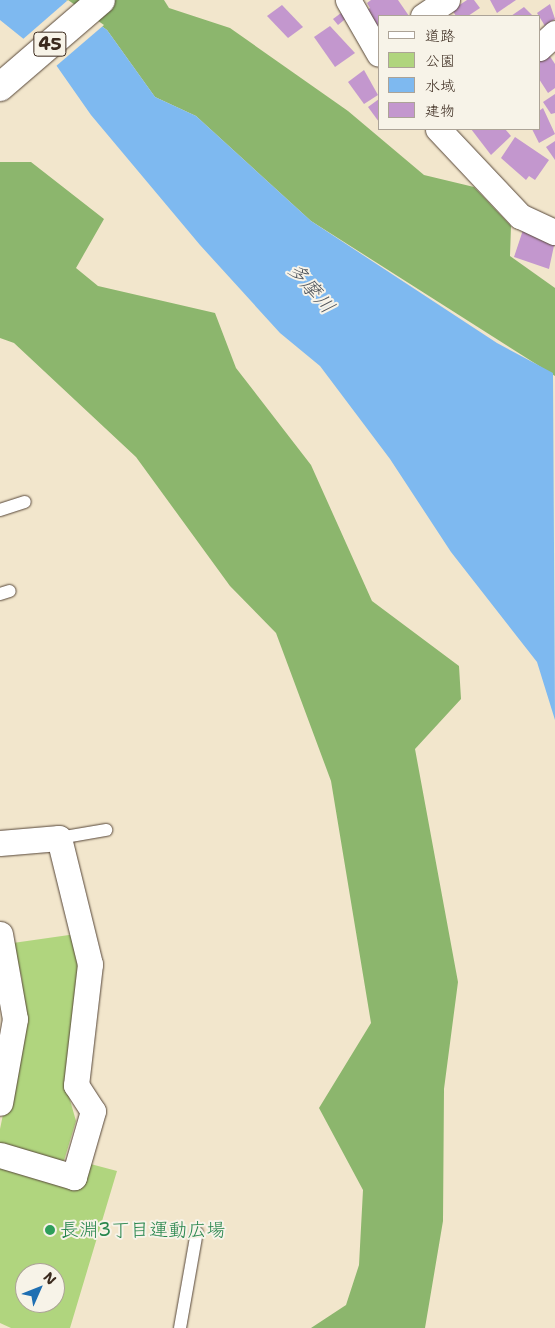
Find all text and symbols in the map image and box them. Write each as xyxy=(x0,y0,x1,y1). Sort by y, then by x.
legend xyxy=(378,15,540,130)
text: 道路 xyxy=(425,26,455,46)
road number: 45 xyxy=(32,29,68,60)
text: 公園 xyxy=(425,51,455,71)
text: 水域 xyxy=(425,76,455,96)
text: 建物 xyxy=(425,101,455,121)
water label: 多摩川 xyxy=(282,257,340,319)
place label: 長淵3丁目運動広場 xyxy=(60,1219,225,1241)
marker: 長淵3丁目運動広場 xyxy=(44,1224,56,1236)
north arrow xyxy=(15,1263,65,1313)
text: N xyxy=(40,1268,60,1289)

